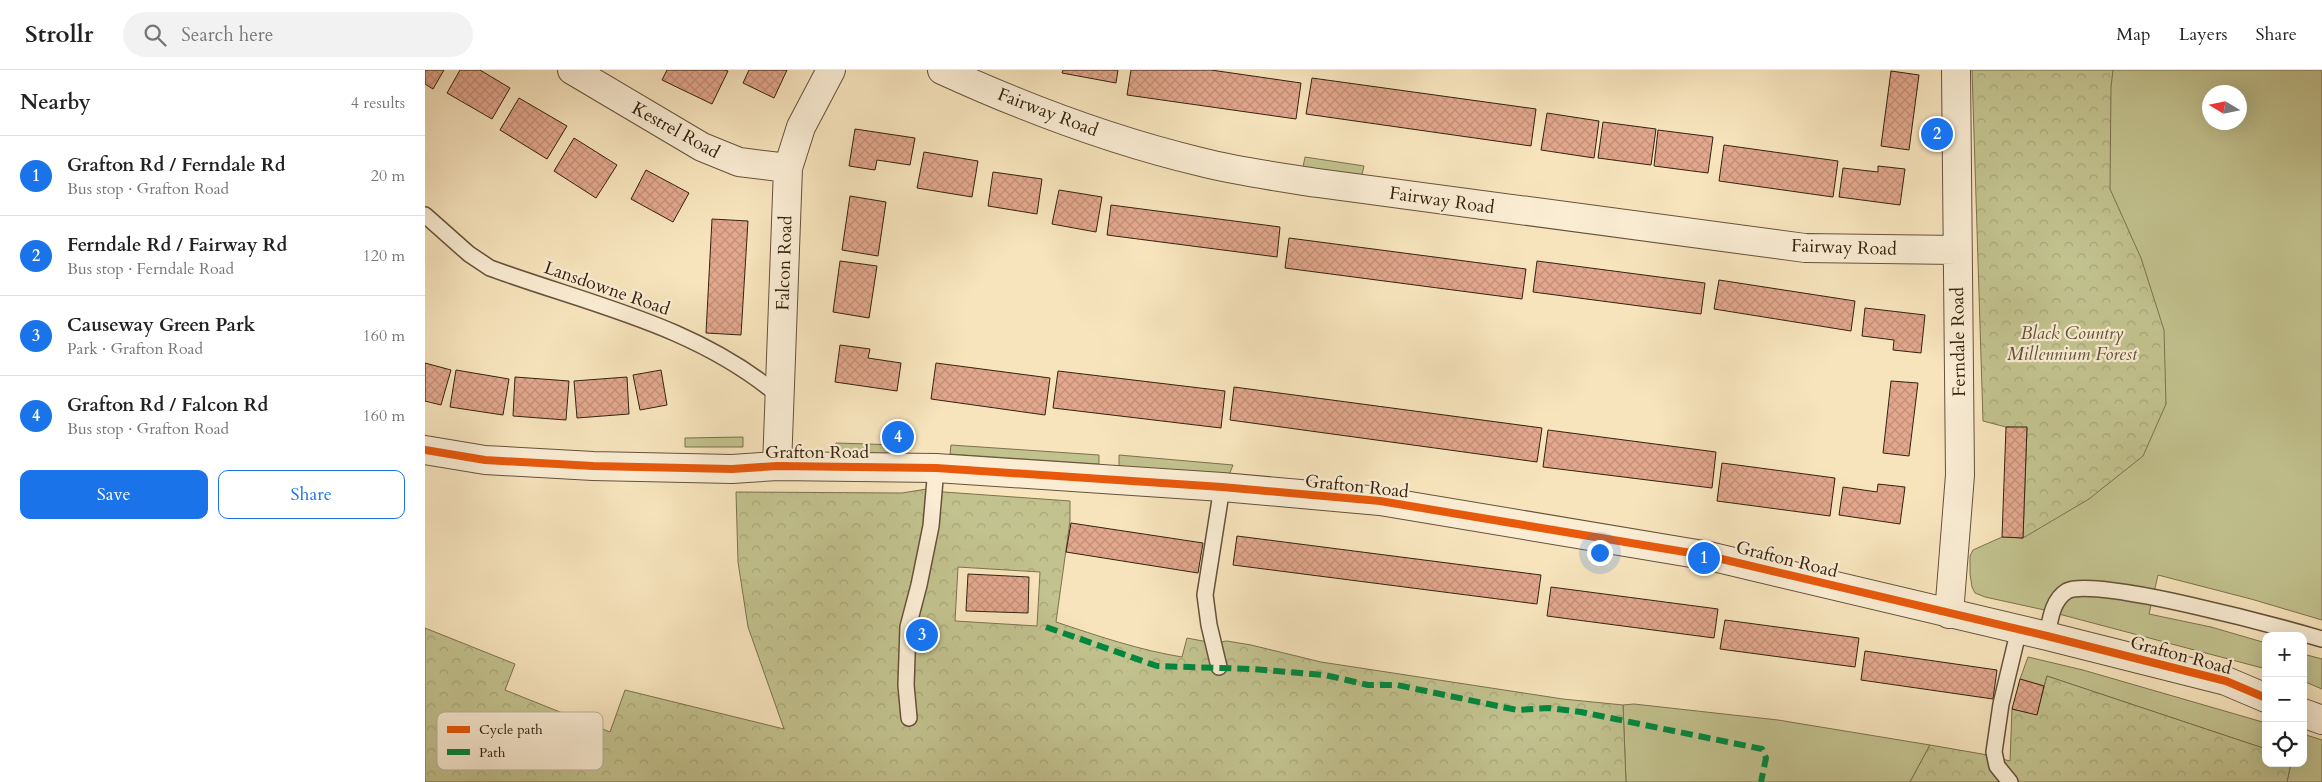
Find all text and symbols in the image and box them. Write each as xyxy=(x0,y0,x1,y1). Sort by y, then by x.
search box xyxy=(123,12,473,57)
text: Strollr xyxy=(25,18,93,51)
icon: search xyxy=(141,21,169,49)
text: Search here xyxy=(181,22,273,48)
text: Map xyxy=(2116,22,2151,47)
text: Layers xyxy=(2179,22,2228,47)
text: Share xyxy=(2256,22,2297,47)
street label: Fairway Road xyxy=(994,82,1102,143)
north arrow xyxy=(2202,85,2247,130)
text: Nearby xyxy=(20,88,91,117)
text: 4 results xyxy=(351,92,405,114)
street label: Kestrel Road xyxy=(627,96,725,165)
pin: 2 xyxy=(1921,115,1953,153)
text: Grafton Rd / Ferndale Rd xyxy=(67,152,286,178)
text: 1 xyxy=(32,165,40,187)
text: 20 m xyxy=(371,165,405,187)
text: Bus stop · Grafton Road xyxy=(67,178,229,200)
street label: Fairway Road xyxy=(1388,181,1496,220)
street label: Falcon Road xyxy=(770,215,799,311)
text: Ferndale Rd / Fairway Rd xyxy=(67,232,287,258)
street label: Fairway Road xyxy=(1791,233,1898,262)
text: 2 xyxy=(32,245,40,267)
text: 120 m xyxy=(363,245,405,267)
street label: Lansdowne Road xyxy=(541,255,673,322)
text: Bus stop · Ferndale Road xyxy=(67,258,234,280)
street label: Ferndale Road xyxy=(1945,286,1972,397)
text: Causeway Green Park xyxy=(67,312,255,338)
park label: Black Country Millennium Forest xyxy=(2007,321,2138,367)
text: 3 xyxy=(32,325,40,347)
text: 160 m xyxy=(363,325,405,347)
text: Park · Grafton Road xyxy=(67,338,203,360)
text: Grafton Rd / Falcon Rd xyxy=(67,392,268,418)
text: 4 xyxy=(32,405,40,427)
text: 160 m xyxy=(363,405,405,427)
text: Bus stop · Grafton Road xyxy=(67,418,229,440)
pin: 4 xyxy=(882,418,914,456)
street label: Grafton Road xyxy=(765,440,869,465)
street label: Grafton Road xyxy=(1304,469,1410,504)
button: Save xyxy=(20,470,208,519)
button: Share xyxy=(218,470,405,519)
street label: Grafton Road xyxy=(1733,535,1841,584)
pin: 1 xyxy=(1688,539,1720,577)
your location xyxy=(1587,540,1613,566)
pin: 3 xyxy=(906,616,938,654)
street label: Grafton Road xyxy=(2127,630,2235,681)
map controls xyxy=(2262,632,2307,767)
button: + xyxy=(2262,632,2307,677)
button: − xyxy=(2262,677,2307,722)
legend xyxy=(437,712,603,770)
text: Cycle path xyxy=(479,720,543,739)
button: locate xyxy=(2262,722,2307,767)
text: Path xyxy=(479,743,506,762)

